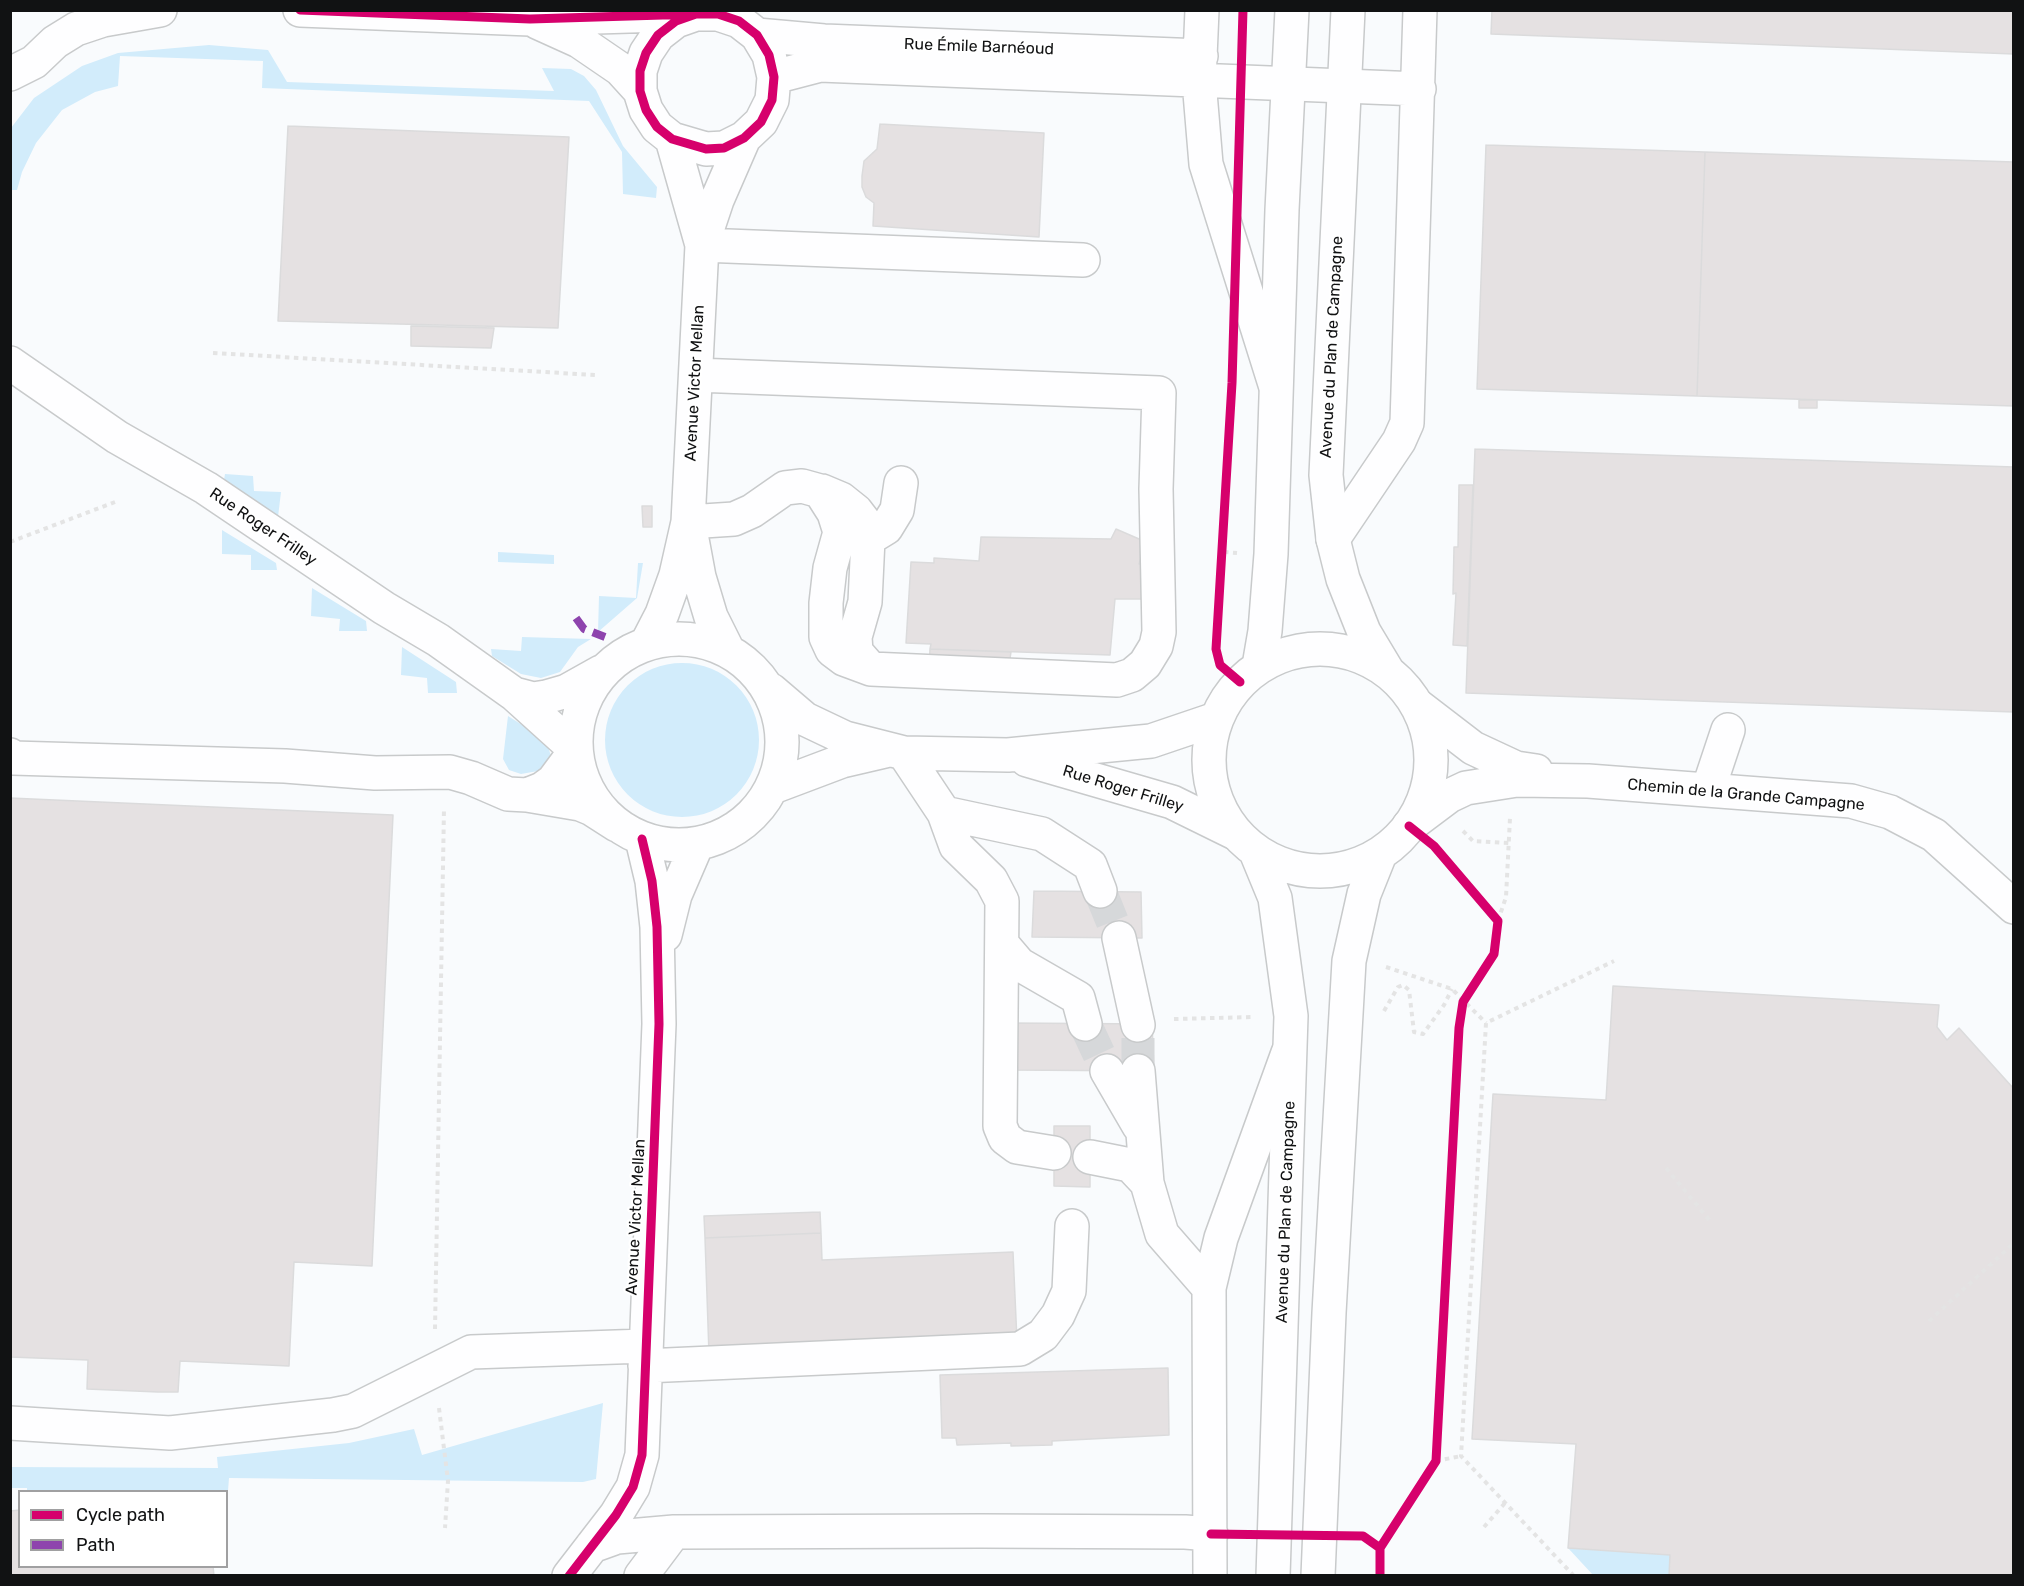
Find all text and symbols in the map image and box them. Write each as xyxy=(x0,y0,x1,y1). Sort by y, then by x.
street label: Rue Émile Barnéoud xyxy=(904,35,1054,59)
street label: Avenue du Plan de Campagne xyxy=(1317,235,1347,459)
street label: Avenue Victor Mellan xyxy=(681,304,709,462)
street label: Rue Roger Frilley xyxy=(206,484,320,570)
street label: Rue Roger Frilley xyxy=(1060,761,1186,817)
street label: Chemin de la Grande Campagne xyxy=(1627,775,1865,815)
street label: Avenue du Plan de Campagne xyxy=(1273,1101,1299,1323)
street label: Avenue Victor Mellan xyxy=(622,1138,650,1296)
legend xyxy=(18,1490,228,1568)
text: Cycle path xyxy=(76,1504,165,1526)
text: Path xyxy=(76,1534,115,1556)

